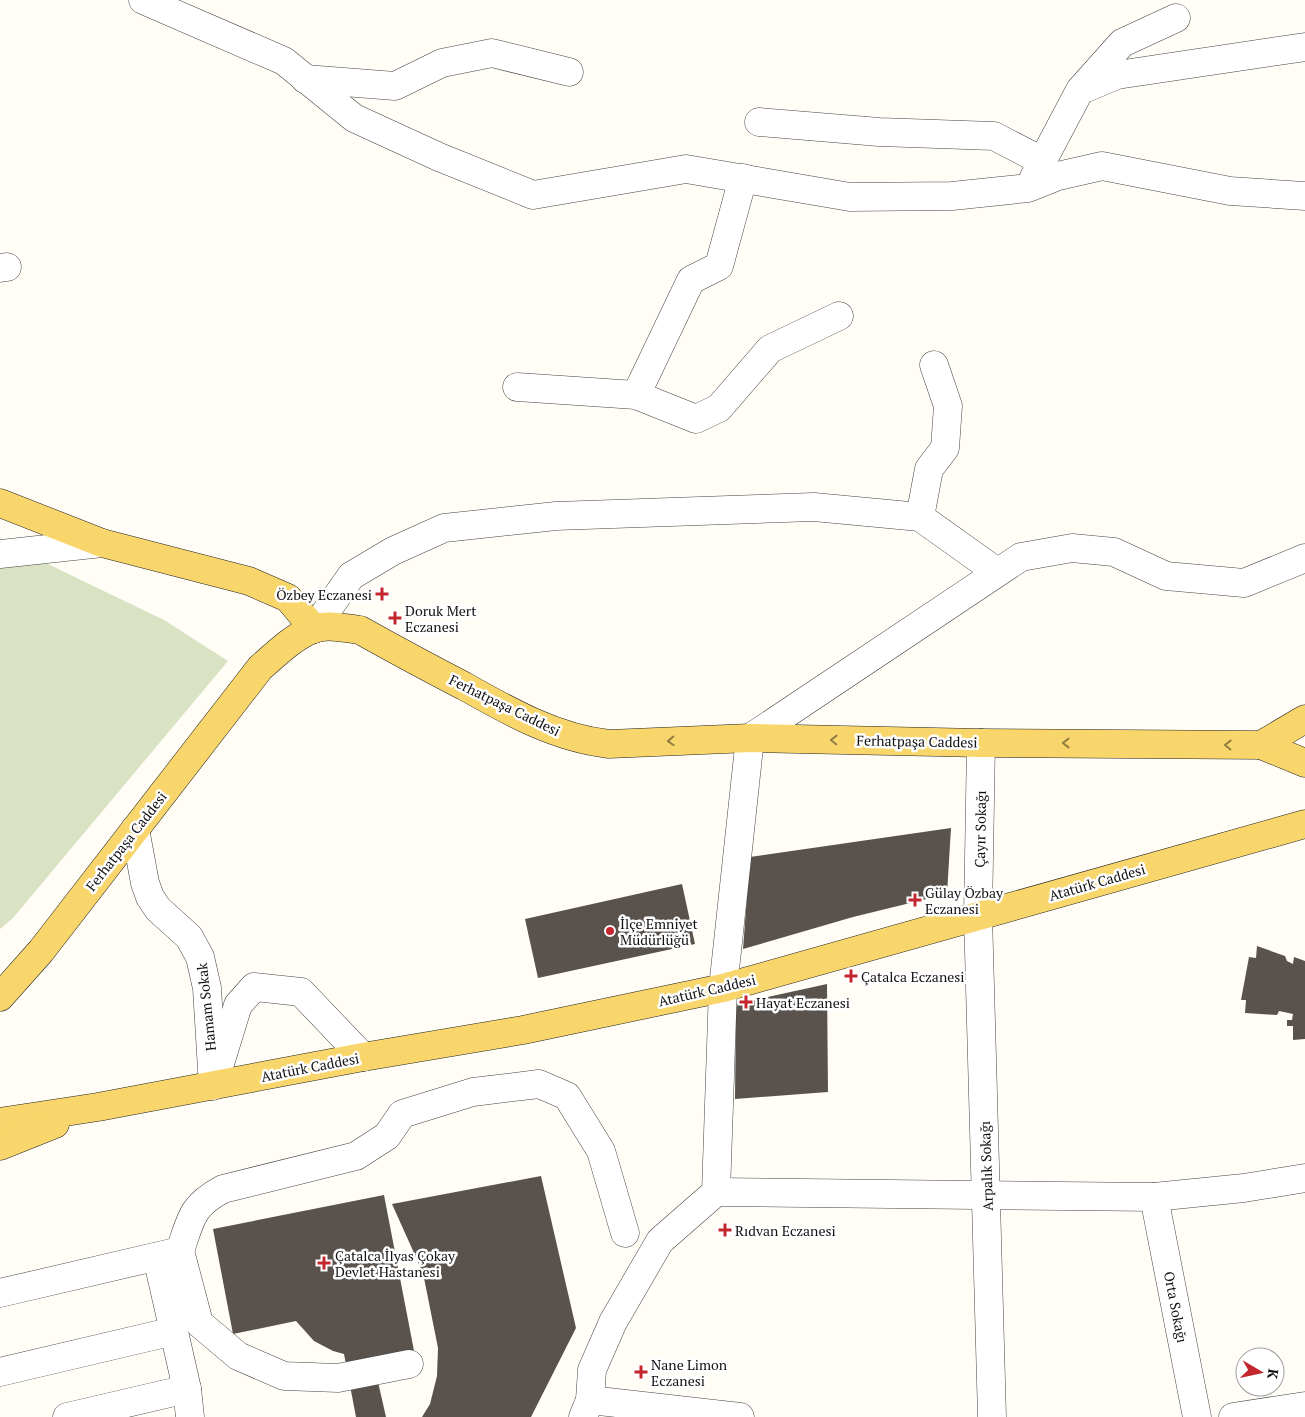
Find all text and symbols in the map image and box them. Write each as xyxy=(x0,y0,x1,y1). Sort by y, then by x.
place label: Özbey Eczanesi xyxy=(276,585,372,604)
marker: Özbey Eczanesi xyxy=(376,588,388,600)
place label: Doruk Mert Eczanesi xyxy=(405,601,477,636)
marker: Doruk Mert Eczanesi xyxy=(389,612,401,624)
street label: Ferhatpaşa Caddesi xyxy=(446,670,564,740)
street label: Ferhatpaşa Caddesi xyxy=(856,730,978,752)
one-way arrow xyxy=(829,735,837,745)
one-way arrow xyxy=(667,736,675,747)
one-way arrow xyxy=(1062,738,1070,749)
one-way arrow xyxy=(1224,740,1232,750)
street label: Ferhatpaşa Caddesi xyxy=(81,787,171,895)
street label: Çayır Sokağı xyxy=(970,790,990,868)
street label: Atatürk Caddesi xyxy=(1047,859,1147,905)
place label: Gülay Özbay Eczanesi xyxy=(925,883,1004,918)
marker: Gülay Özbay Eczanesi xyxy=(909,894,921,906)
place label: İlçe Emniyet Müdürlüğü xyxy=(620,914,698,949)
marker: İlçe Emniyet Müdürlüğü xyxy=(604,925,616,937)
street label: Hamam Sokak xyxy=(192,961,220,1052)
place label: Çatalca Eczanesi xyxy=(861,967,965,986)
street label: Atatürk Caddesi xyxy=(656,970,758,1010)
marker: Çatalca Eczanesi xyxy=(845,970,857,982)
place label: Hayat Eczanesi xyxy=(756,993,850,1012)
marker: Hayat Eczanesi xyxy=(740,996,752,1008)
street label: Atatürk Caddesi xyxy=(259,1048,361,1086)
street label: Arpalık Sokağı xyxy=(975,1121,997,1211)
place label: Rıdvan Eczanesi xyxy=(735,1221,836,1240)
marker: Rıdvan Eczanesi xyxy=(719,1224,731,1236)
place label: Çatalca İlyas Çokay Devlet Hastanesi xyxy=(335,1246,456,1281)
marker: Çatalca İlyas Çokay Devlet Hastanesi xyxy=(317,1256,331,1270)
street label: Orta Sokağı xyxy=(1160,1270,1192,1344)
north arrow xyxy=(1235,1347,1285,1397)
place label: Nane Limon Eczanesi xyxy=(651,1355,728,1390)
marker: Nane Limon Eczanesi xyxy=(635,1366,647,1378)
text: K xyxy=(1263,1368,1283,1381)

